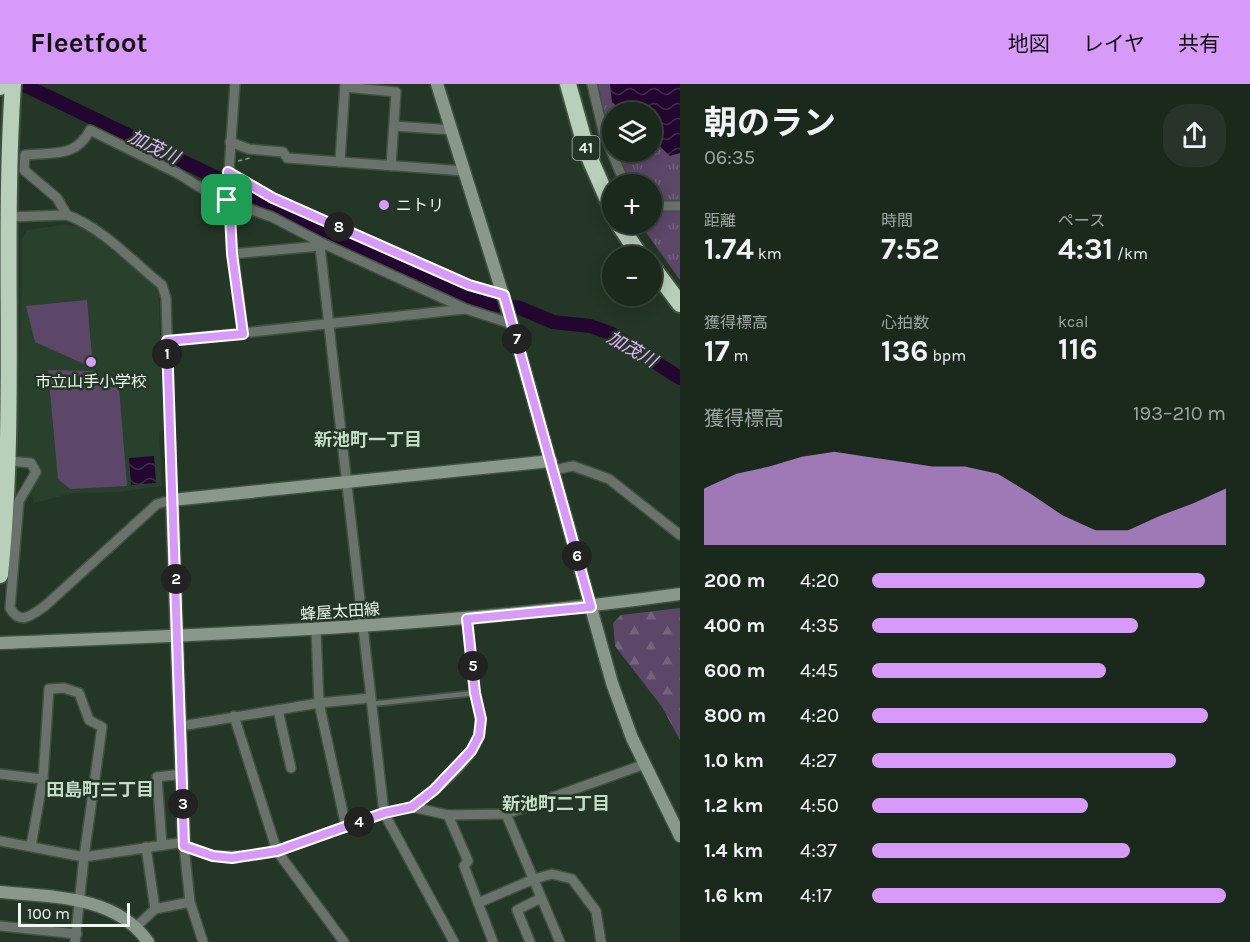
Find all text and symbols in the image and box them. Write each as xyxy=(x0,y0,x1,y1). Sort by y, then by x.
text: Fleetfoot xyxy=(30,26,148,59)
text: 地図 xyxy=(1008,32,1050,56)
text: レイヤ xyxy=(1083,32,1145,56)
text: 共有 xyxy=(1178,32,1220,56)
map controls xyxy=(602,102,662,306)
button: layers xyxy=(602,102,662,162)
text: 朝のラン xyxy=(704,104,836,142)
button: share xyxy=(1163,104,1226,167)
water label: 加茂川 xyxy=(125,125,185,170)
road number: 41 xyxy=(572,136,600,160)
text: 06:35 xyxy=(704,146,755,169)
pin xyxy=(201,174,252,225)
button: + xyxy=(602,174,662,234)
icon: arrive xyxy=(210,183,243,216)
place label: ニトリ xyxy=(396,196,444,215)
marker: ニトリ xyxy=(377,198,391,212)
text: 距離 xyxy=(704,211,736,230)
text: 時間 xyxy=(881,211,913,230)
text: ペース xyxy=(1058,211,1105,230)
pin: 8 xyxy=(324,212,354,242)
text: 8 xyxy=(334,217,344,236)
text: 1.74 xyxy=(704,231,754,267)
text: 7:52 xyxy=(881,231,940,267)
text: 4:31 xyxy=(1058,231,1113,267)
text: km xyxy=(754,244,782,263)
text: /km xyxy=(1113,244,1148,263)
button: − xyxy=(602,246,662,306)
text: kcal xyxy=(1058,312,1089,331)
text: 獲得標高 xyxy=(704,313,768,332)
text: 心拍数 xyxy=(881,313,929,332)
pin: 7 xyxy=(502,324,532,354)
water label: 加茂川 xyxy=(603,326,663,373)
text: 7 xyxy=(513,329,521,348)
text: 116 xyxy=(1058,331,1098,367)
text: 17 xyxy=(704,333,730,369)
text: 136 xyxy=(881,333,929,369)
pin: 1 xyxy=(152,339,182,369)
text: 1 xyxy=(164,344,170,363)
text: m xyxy=(730,346,748,365)
text: bpm xyxy=(929,346,966,365)
marker: 市立山手小学校 xyxy=(84,355,98,369)
place label: 市立山手小学校 xyxy=(35,372,147,391)
text: 193–210 m xyxy=(1133,402,1226,425)
text: 獲得標高 xyxy=(704,407,784,430)
district label: 新池町一丁目 xyxy=(314,429,422,451)
pin: 6 xyxy=(562,541,592,571)
text: 6 xyxy=(572,546,582,565)
pin: 2 xyxy=(161,564,191,594)
text: 2 xyxy=(171,569,181,588)
text: 200 m xyxy=(704,569,765,592)
text: 4:20 xyxy=(800,569,839,592)
street label: 蜂屋太田線 xyxy=(299,599,381,624)
text: 400 m xyxy=(704,614,765,637)
text: 4:35 xyxy=(800,614,839,637)
pin: 5 xyxy=(458,651,488,681)
text: 5 xyxy=(468,656,478,675)
text: 600 m xyxy=(704,659,765,682)
text: 4:45 xyxy=(800,659,838,682)
text: 800 m xyxy=(704,704,766,727)
text: 4:20 xyxy=(800,704,839,727)
text: 1.0 km xyxy=(704,749,764,772)
text: 4:27 xyxy=(800,749,837,772)
district label: 田島町三丁目 xyxy=(46,779,154,801)
pin: 3 xyxy=(168,789,198,819)
district label: 新池町二丁目 xyxy=(502,793,610,815)
text: 3 xyxy=(178,794,188,813)
text: 1.2 km xyxy=(704,794,763,817)
text: 4:50 xyxy=(800,794,839,817)
pin: 4 xyxy=(344,807,374,837)
text: 4 xyxy=(354,812,364,831)
text: 1.4 km xyxy=(704,839,763,862)
text: 4:37 xyxy=(800,839,837,862)
text: 1.6 km xyxy=(704,884,763,907)
text: 4:17 xyxy=(800,884,832,907)
scale bar xyxy=(18,900,130,928)
text: 100 m xyxy=(27,904,70,923)

